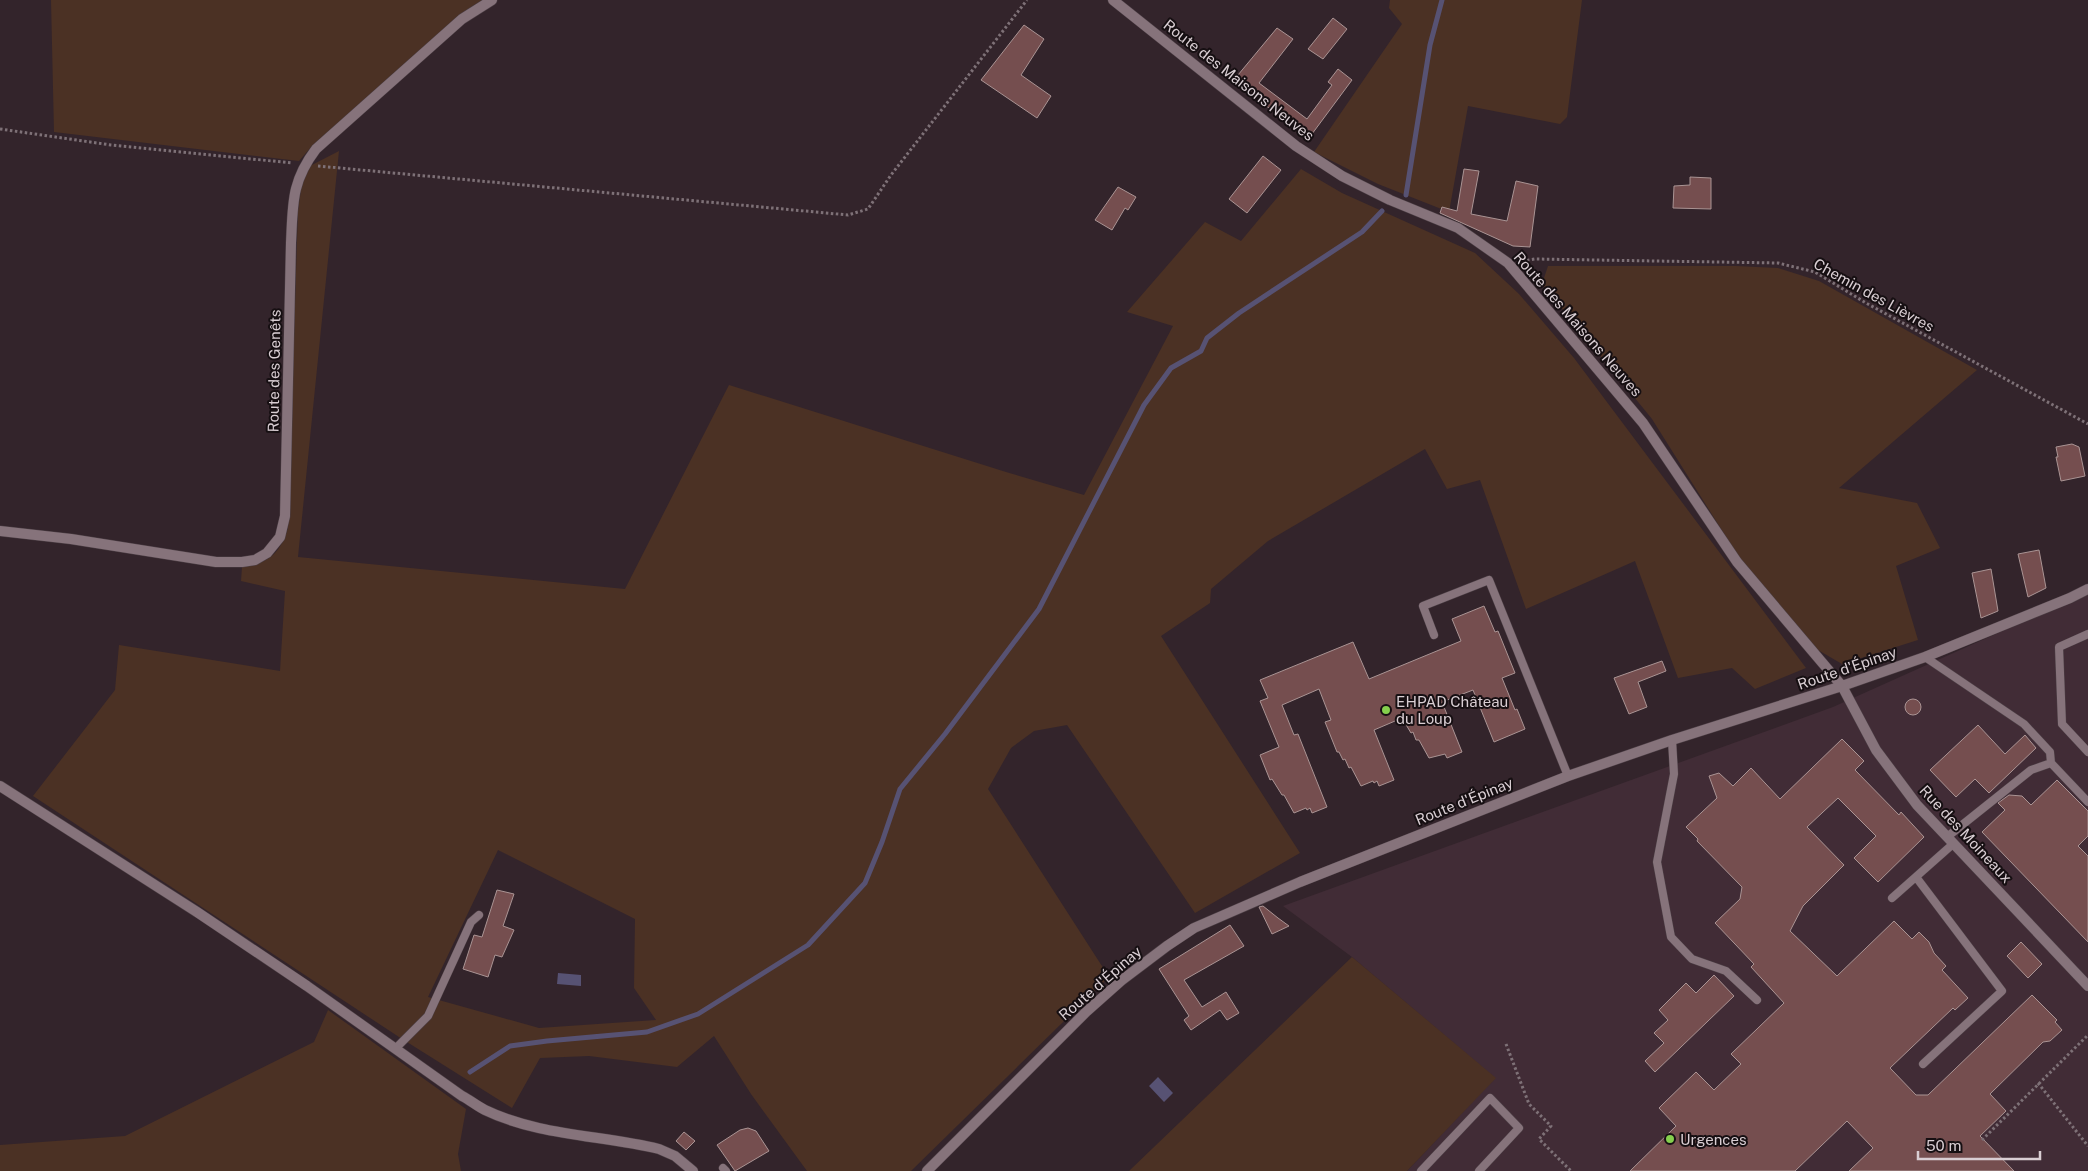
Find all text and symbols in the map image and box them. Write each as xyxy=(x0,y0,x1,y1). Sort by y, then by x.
street label: Route des Maisons Neuves xyxy=(1160,16,1318,144)
street label: Route des Maisons Neuves xyxy=(1511,248,1645,400)
street label: Chemin des Lièvres xyxy=(1811,255,1937,335)
street label: Route des Genêts xyxy=(264,309,284,433)
street label: Route d'Épinay xyxy=(1795,643,1899,693)
place label: EHPAD Château du Loup xyxy=(1396,693,1508,727)
marker: EHPAD Château du Loup xyxy=(1380,704,1392,716)
street label: Route d'Épinay xyxy=(1413,774,1515,828)
street label: Rue des Moineaux xyxy=(1916,782,2016,886)
street label: Route d'Épinay xyxy=(1055,943,1145,1023)
scale bar xyxy=(1918,1128,2040,1160)
place label: Urgences xyxy=(1680,1131,1747,1148)
marker: Urgences xyxy=(1664,1133,1676,1145)
text: 50 m xyxy=(1926,1137,1961,1154)

